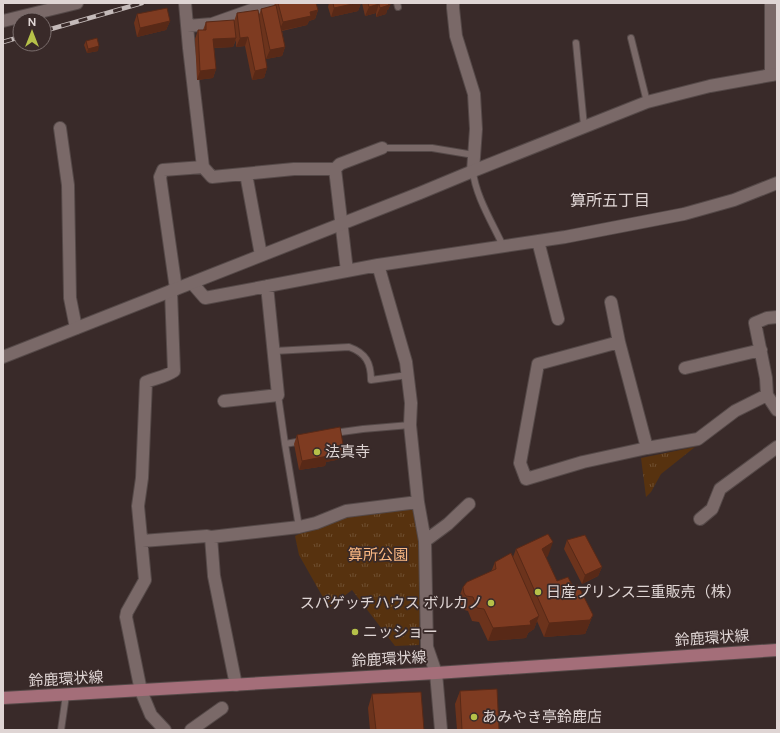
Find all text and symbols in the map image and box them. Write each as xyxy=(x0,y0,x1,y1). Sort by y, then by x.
north arrow xyxy=(12,12,52,52)
text: N xyxy=(28,16,36,29)
district label: 算所五丁目 xyxy=(570,191,650,210)
place label: 法真寺 xyxy=(325,443,370,461)
marker: 法真寺 xyxy=(312,447,322,457)
park label: 算所公園 xyxy=(348,546,408,564)
place label: 日産プリンス三重販売（株） xyxy=(546,583,741,601)
marker: 日産プリンス三重販売（株） xyxy=(533,587,543,597)
place label: スパゲッチハウス ボルカノ xyxy=(300,594,483,612)
marker: スパゲッチハウス ボルカノ xyxy=(486,598,496,608)
place label: ニッショー xyxy=(363,623,438,641)
street label: 鈴鹿環状線 xyxy=(674,626,750,650)
marker: ニッショー xyxy=(350,627,360,637)
street label: 鈴鹿環状線 xyxy=(351,648,427,670)
street label: 鈴鹿環状線 xyxy=(28,668,104,690)
place label: あみやき亭鈴鹿店 xyxy=(482,708,602,726)
marker: あみやき亭鈴鹿店 xyxy=(469,712,479,722)

